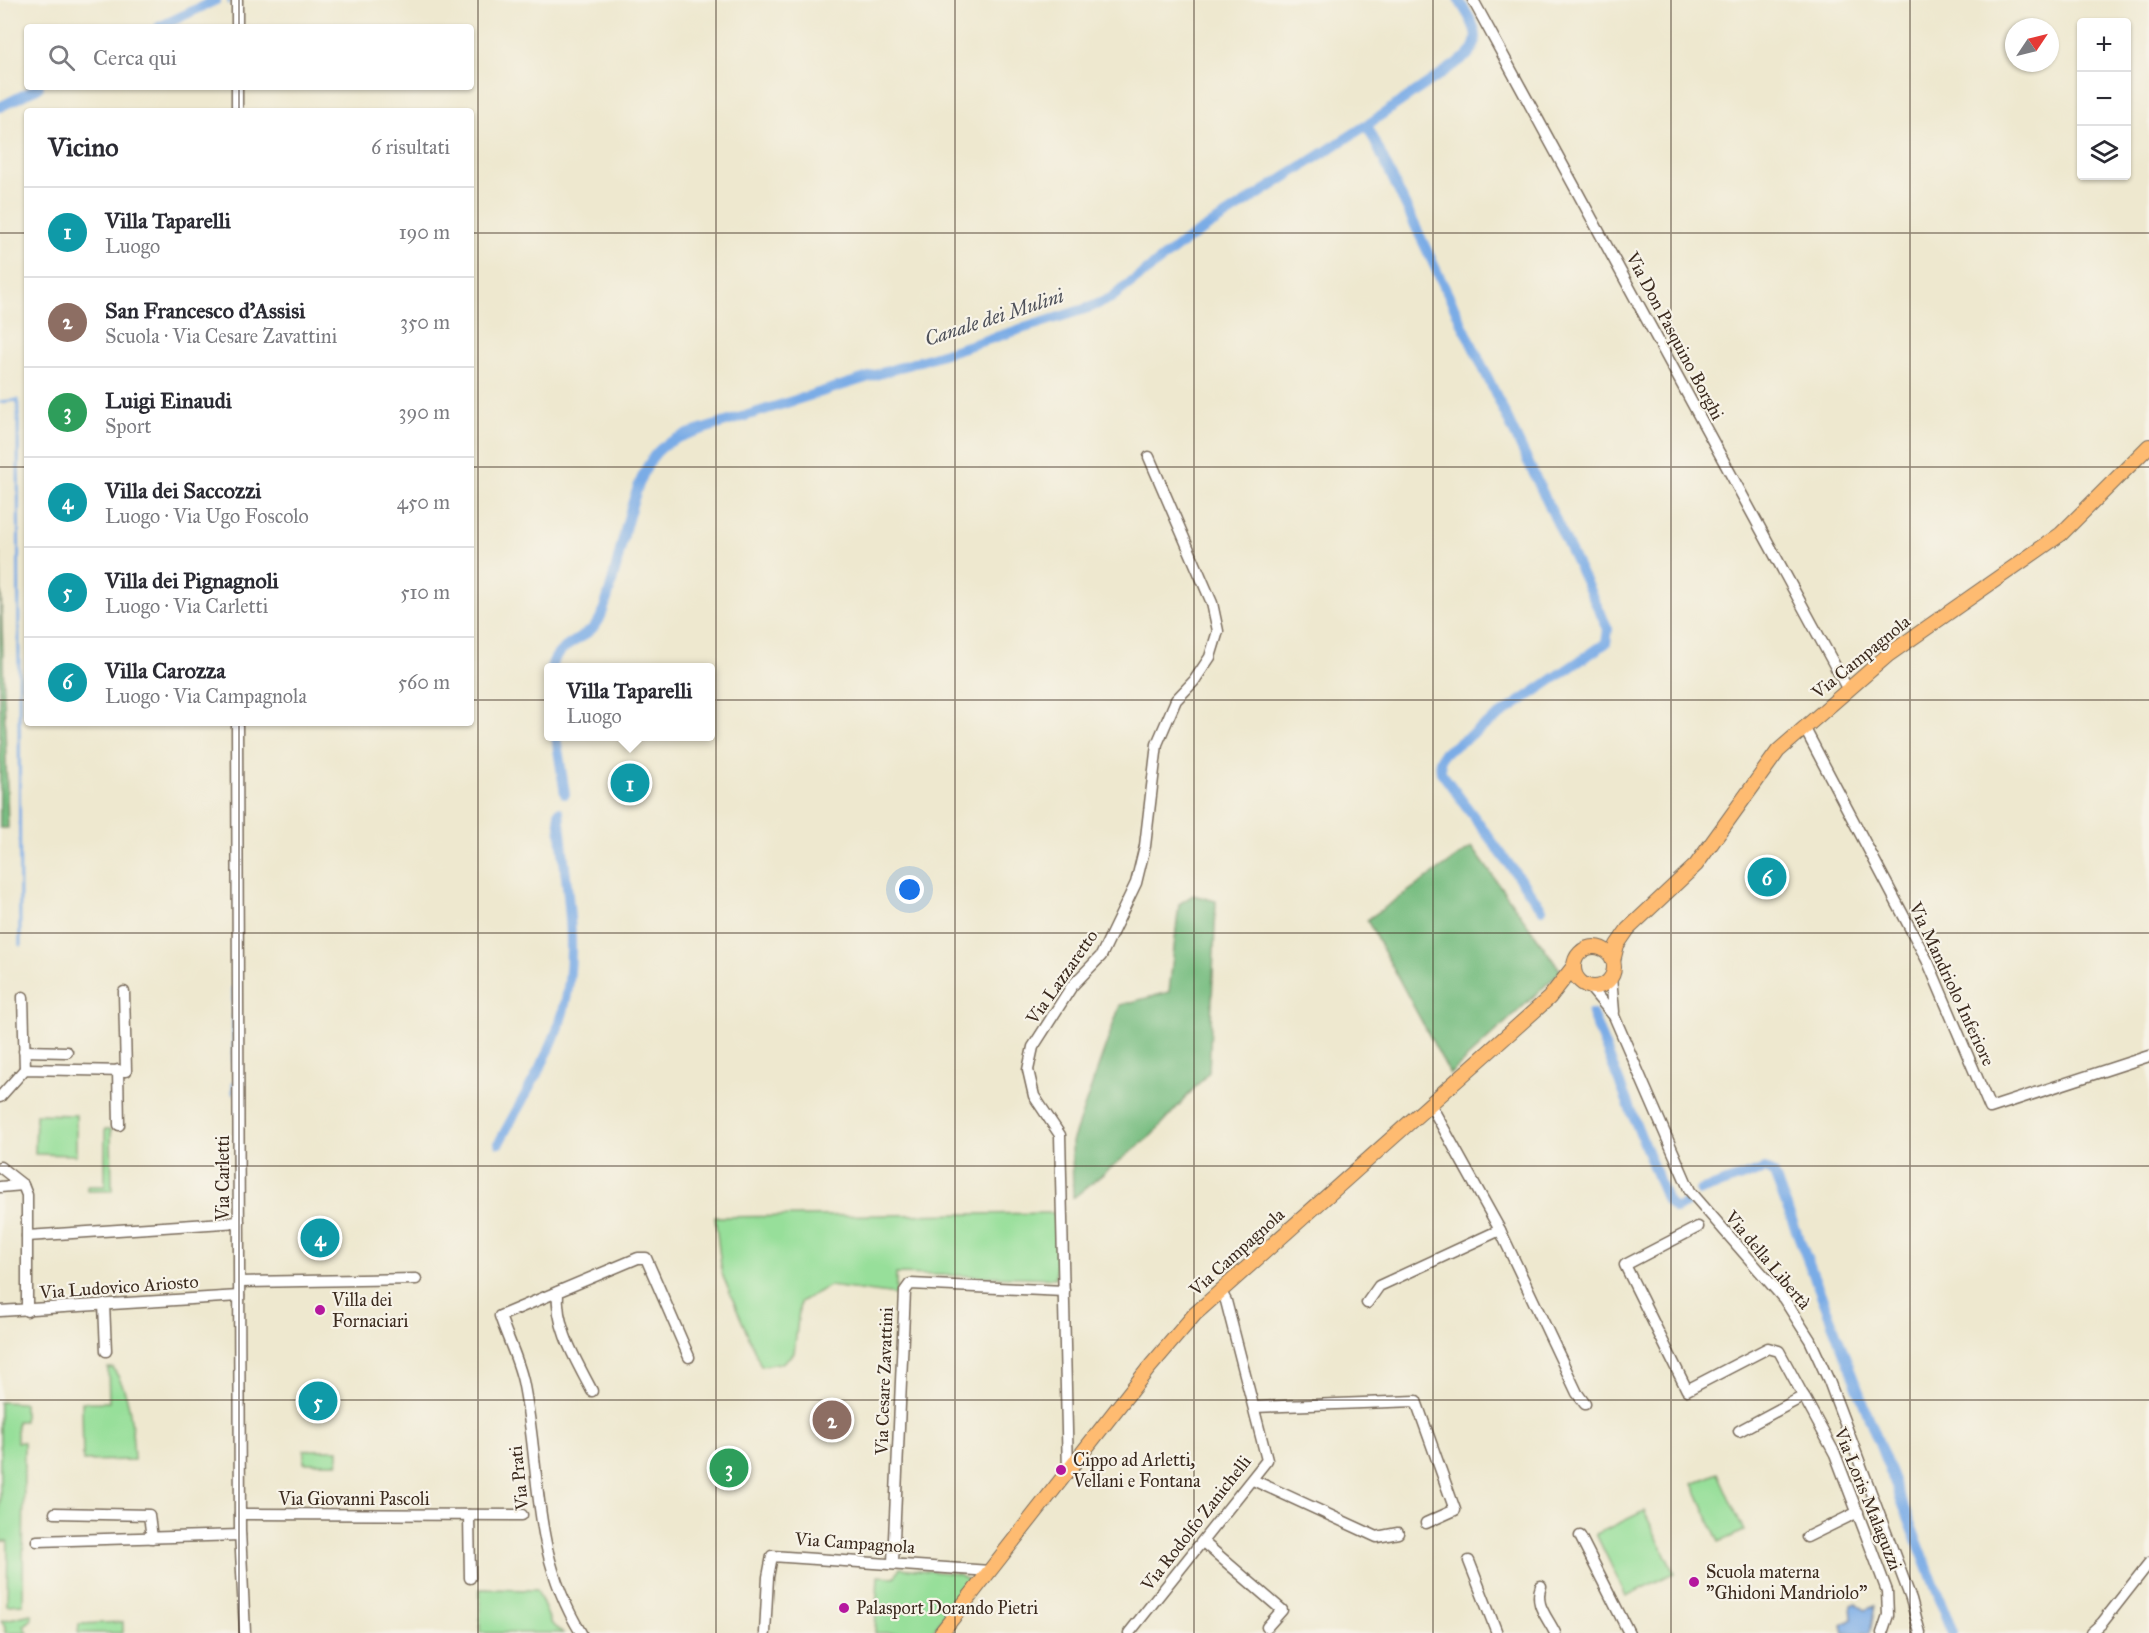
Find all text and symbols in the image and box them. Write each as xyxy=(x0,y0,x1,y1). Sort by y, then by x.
north arrow xyxy=(2005,18,2059,72)
map controls xyxy=(2077,18,2131,180)
button: + xyxy=(2077,18,2131,72)
search box xyxy=(24,24,474,90)
icon: search xyxy=(45,41,78,74)
text: Cerca qui xyxy=(93,44,177,71)
button: − xyxy=(2077,72,2131,126)
button: layers xyxy=(2077,126,2131,180)
text: Vicino xyxy=(48,131,119,163)
text: 6 risultati xyxy=(371,135,450,159)
text: Villa Taparelli xyxy=(105,207,231,234)
text: 1 xyxy=(64,220,71,244)
text: 190 m xyxy=(399,220,450,244)
text: Luogo xyxy=(105,234,160,258)
street label: Via Don Pasquino Borghi xyxy=(1620,247,1729,424)
water label: Canale dei Mulini xyxy=(921,283,1067,351)
text: San Francesco d'Assisi xyxy=(105,297,305,324)
text: 2 xyxy=(63,310,72,334)
text: 350 m xyxy=(400,310,450,334)
text: Scuola · Via Cesare Zavattini xyxy=(105,324,337,348)
text: Luigi Einaudi xyxy=(105,387,232,414)
text: 3 xyxy=(64,400,72,424)
text: 390 m xyxy=(399,400,450,424)
text: Sport xyxy=(105,414,151,438)
text: Villa dei Saccozzi xyxy=(105,477,261,504)
text: 4 xyxy=(62,490,73,514)
text: 450 m xyxy=(397,490,450,514)
text: Luogo · Via Ugo Foscolo xyxy=(105,504,309,528)
text: Villa dei Pignagnoli xyxy=(105,567,279,594)
text: 5 xyxy=(63,580,72,604)
text: 510 m xyxy=(400,580,450,604)
text: Luogo · Via Carletti xyxy=(105,594,268,618)
street label: Via Campagnola xyxy=(1807,610,1916,705)
text: Villa Carozza xyxy=(105,657,226,684)
popup xyxy=(544,663,715,741)
text: 6 xyxy=(62,670,73,694)
text: 560 m xyxy=(398,670,450,694)
text: Villa Taparelli xyxy=(567,677,692,704)
text: Luogo · Via Campagnola xyxy=(105,684,307,708)
text: Luogo xyxy=(567,704,622,728)
pin: 1 xyxy=(610,760,650,806)
pin: 6 xyxy=(1748,854,1786,900)
your location xyxy=(895,875,924,904)
street label: Via Mandriolo Inferiore xyxy=(1904,898,2000,1069)
street label: Via Lazzaretto xyxy=(1021,926,1103,1029)
street label: Via Carletti xyxy=(212,1135,234,1222)
street label: Via Campagnola xyxy=(1184,1203,1290,1302)
street label: Via della Libertà xyxy=(1720,1206,1816,1314)
pin: 4 xyxy=(300,1216,340,1260)
street label: Via Ludovico Ariosto xyxy=(38,1270,199,1304)
place label: Villa dei Fornaciari xyxy=(331,1289,408,1332)
marker: Villa dei Fornaciari xyxy=(313,1303,327,1317)
street label: Via Cesare Zavattini xyxy=(870,1307,898,1456)
pin: 5 xyxy=(298,1378,338,1424)
pin: 2 xyxy=(812,1398,852,1442)
street label: Via Loris Malaguzzi xyxy=(1828,1424,1907,1574)
street label: Via Prati xyxy=(505,1445,533,1512)
pin: 3 xyxy=(710,1446,748,1490)
place label: Cippo ad Arletti, Vellani e Fontana xyxy=(1072,1449,1201,1492)
street label: Via Rodolfo Zanichelli xyxy=(1136,1451,1256,1596)
marker: Cippo ad Arletti, Vellani e Fontana xyxy=(1054,1463,1068,1477)
street label: Via Giovanni Pascoli xyxy=(277,1488,430,1510)
street label: Via Campagnola xyxy=(793,1528,916,1559)
place label: Scuola materna "Ghidoni Mandriolo" xyxy=(1706,1561,1867,1604)
marker: Scuola materna "Ghidoni Mandriolo" xyxy=(1687,1575,1701,1589)
place label: Palasport Dorando Pietri xyxy=(856,1597,1038,1619)
marker: Palasport Dorando Pietri xyxy=(837,1601,851,1615)

